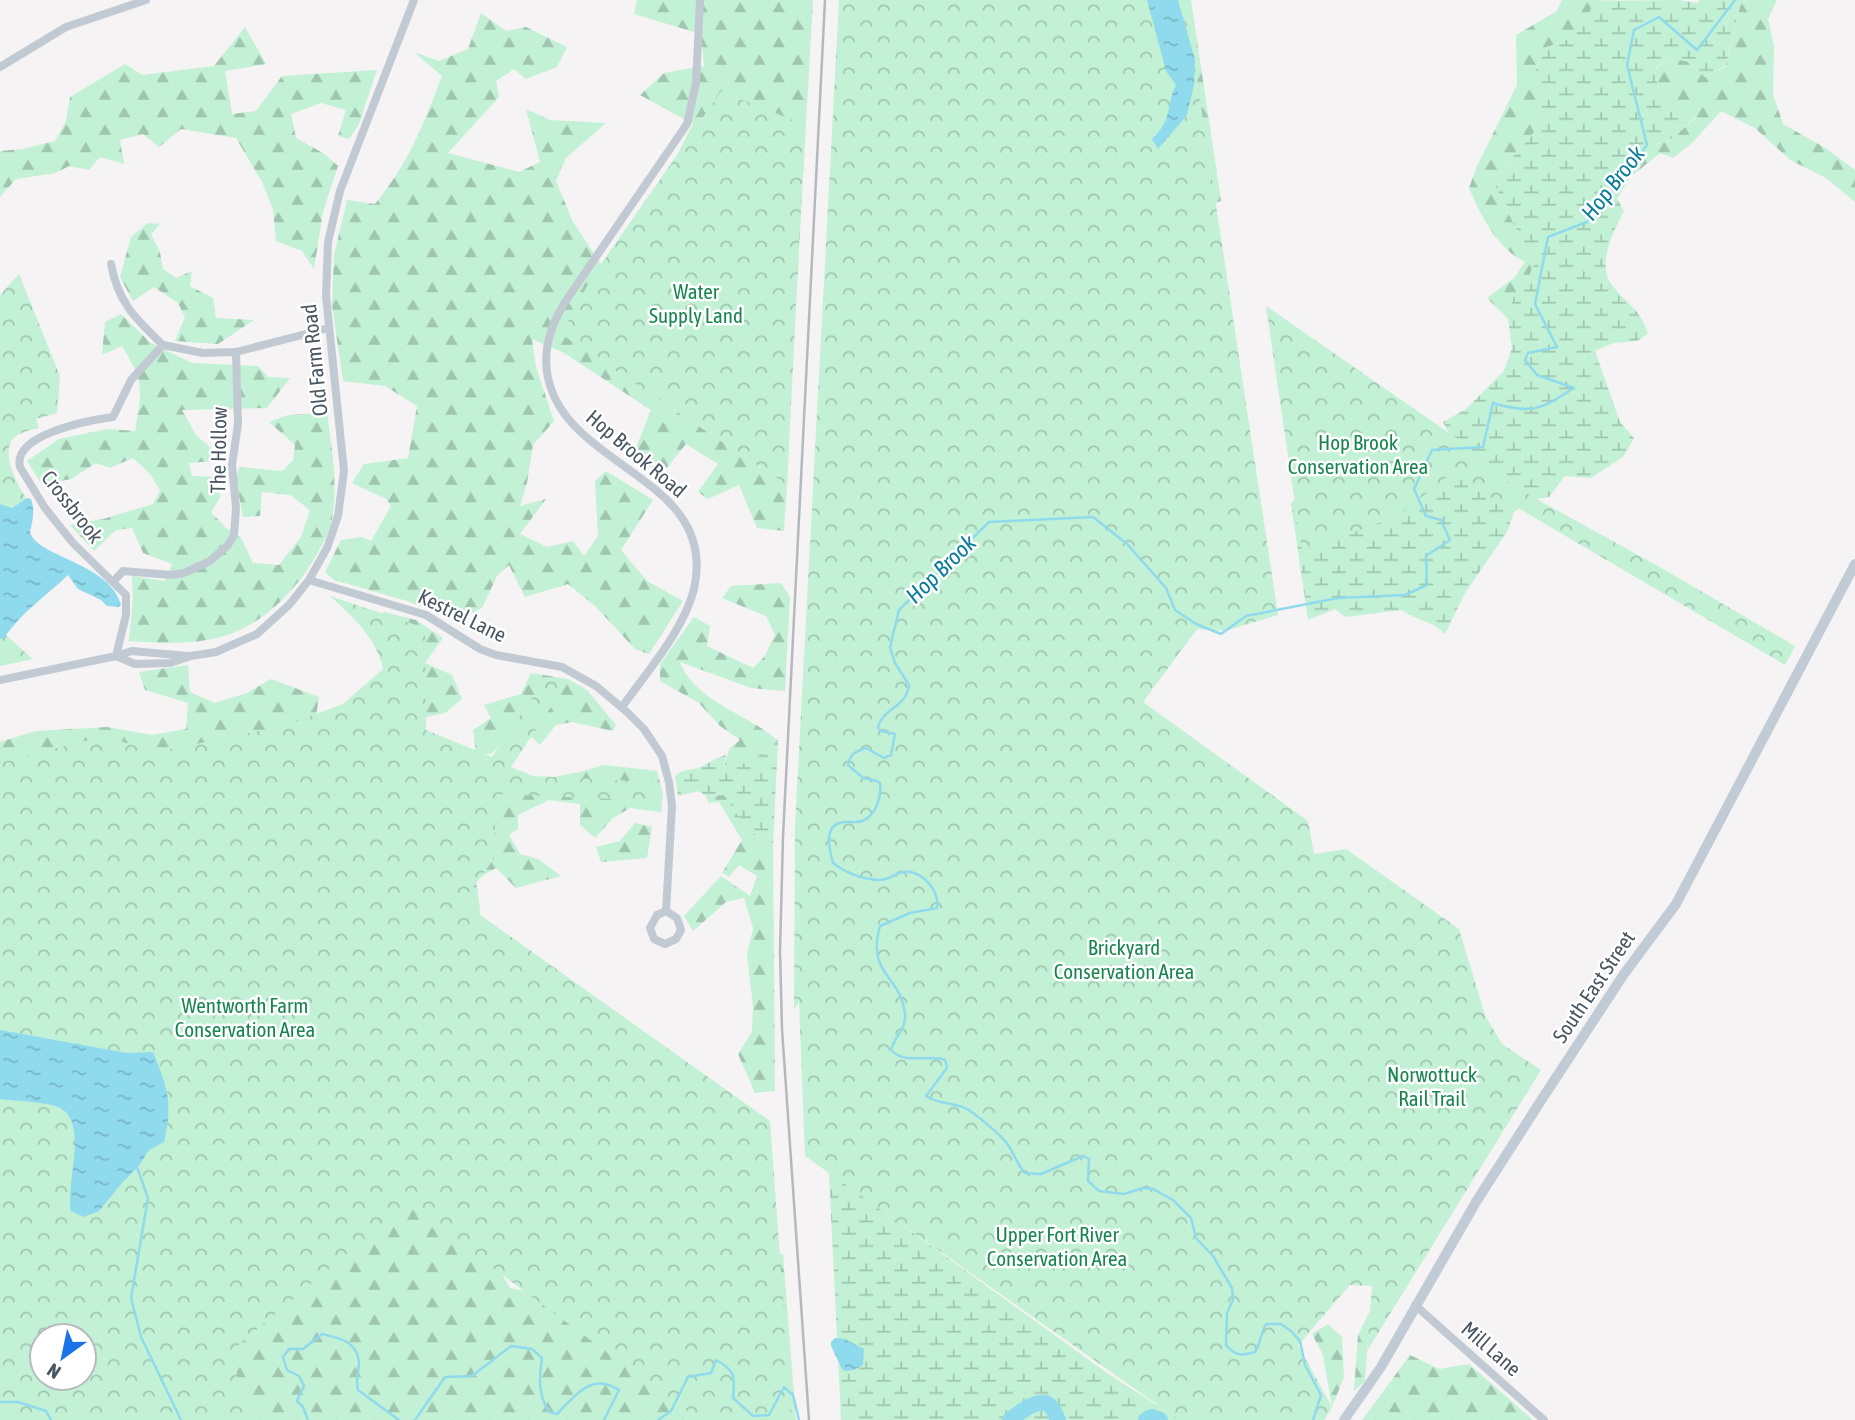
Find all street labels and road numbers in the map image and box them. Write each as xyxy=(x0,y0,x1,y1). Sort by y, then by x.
street label: Old Farm Road xyxy=(296,303,332,417)
street label: Hop Brook Road xyxy=(582,405,691,502)
street label: The Hollow xyxy=(205,406,231,493)
street label: Crossbrook xyxy=(37,465,109,547)
street label: Kestrel Lane xyxy=(415,584,510,647)
street label: South East Street xyxy=(1547,926,1639,1047)
street label: Mill Lane xyxy=(1457,1316,1526,1380)

